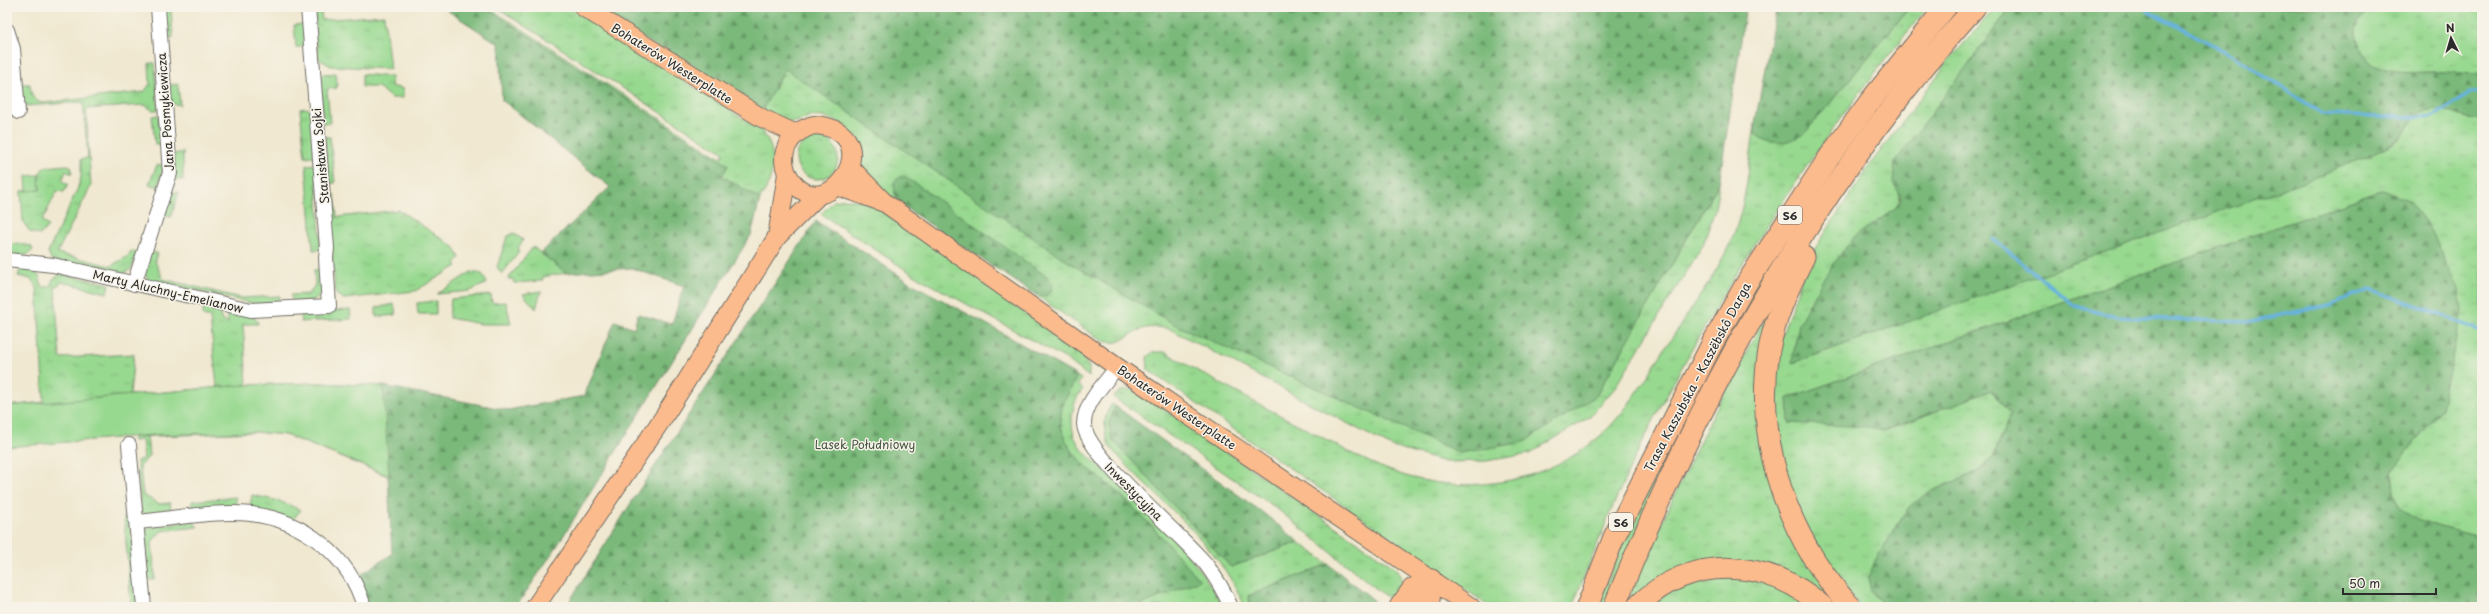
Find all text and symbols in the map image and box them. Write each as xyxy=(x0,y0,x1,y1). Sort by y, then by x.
street label: Bohaterów Westerplatte xyxy=(608,18,736,108)
north arrow xyxy=(2431,18,2471,58)
text: N xyxy=(2445,19,2455,36)
street label: Jana Posmykiewicza xyxy=(152,52,178,172)
street label: Stanisława Sojki xyxy=(307,107,333,205)
road number: S6 xyxy=(1778,206,1802,224)
street label: Marty Aluchny-Emelianow xyxy=(91,265,246,317)
street label: Trasa Kaszubska – Kaszëbskô Darga xyxy=(1639,279,1755,475)
street label: Bohaterów Westerplatte xyxy=(1114,360,1240,454)
park label: Lasek Południowy xyxy=(815,435,915,453)
street label: Inwestycyjna xyxy=(1101,458,1167,524)
road number: S6 xyxy=(1609,513,1633,531)
scale bar xyxy=(2343,570,2436,596)
text: 50 m xyxy=(2349,574,2380,592)

